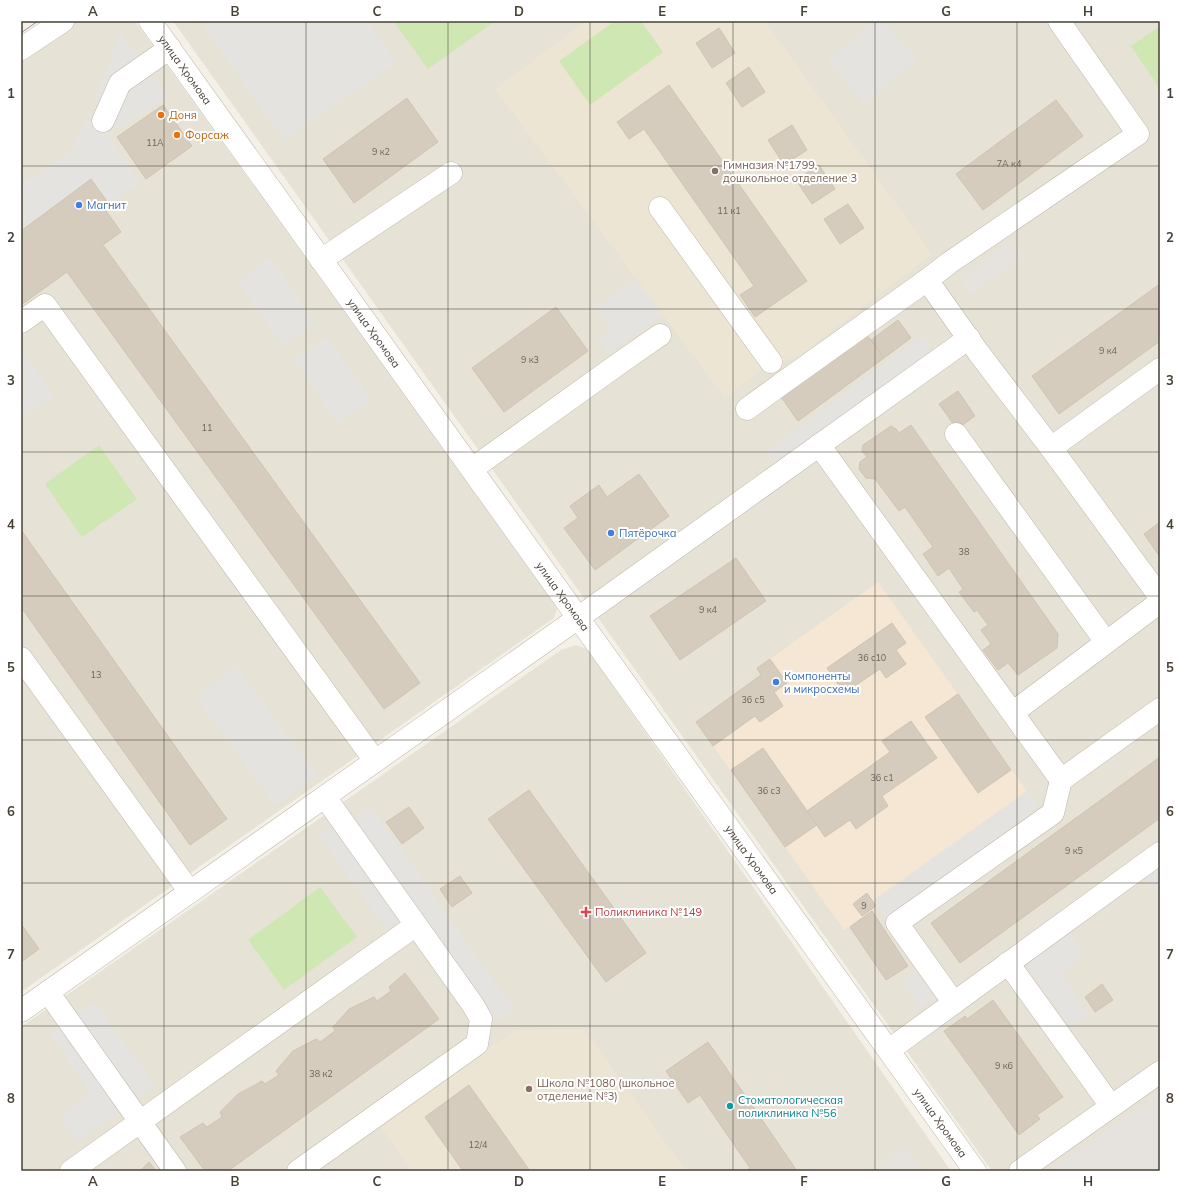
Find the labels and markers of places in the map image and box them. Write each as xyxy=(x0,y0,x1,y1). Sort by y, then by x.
place label: Доня xyxy=(169,108,197,122)
marker: Доня xyxy=(156,110,166,120)
place label: Форсаж xyxy=(185,128,229,142)
marker: Форсаж xyxy=(172,130,182,140)
place label: Гимназия №1799, дошкольное отделение 3 xyxy=(723,158,857,185)
marker: Гимназия №1799, дошкольное отделение 3 xyxy=(710,166,720,176)
place label: Магнит xyxy=(87,198,126,212)
marker: Магнит xyxy=(74,200,84,210)
place label: Пятёрочка xyxy=(619,526,676,540)
marker: Пятёрочка xyxy=(606,528,616,538)
place label: Компоненты и микросхемы xyxy=(784,669,860,696)
marker: Компоненты и микросхемы xyxy=(771,677,781,687)
place label: Поликлиника №149 xyxy=(595,905,702,919)
marker: Поликлиника №149 xyxy=(580,906,592,918)
place label: Школа №1080 (школьное отделение №3) xyxy=(537,1076,675,1103)
marker: Школа №1080 (школьное отделение №3) xyxy=(524,1084,534,1094)
place label: Стоматологическая поликлиника №56 xyxy=(738,1093,843,1120)
marker: Стоматологическая поликлиника №56 xyxy=(725,1101,735,1111)

